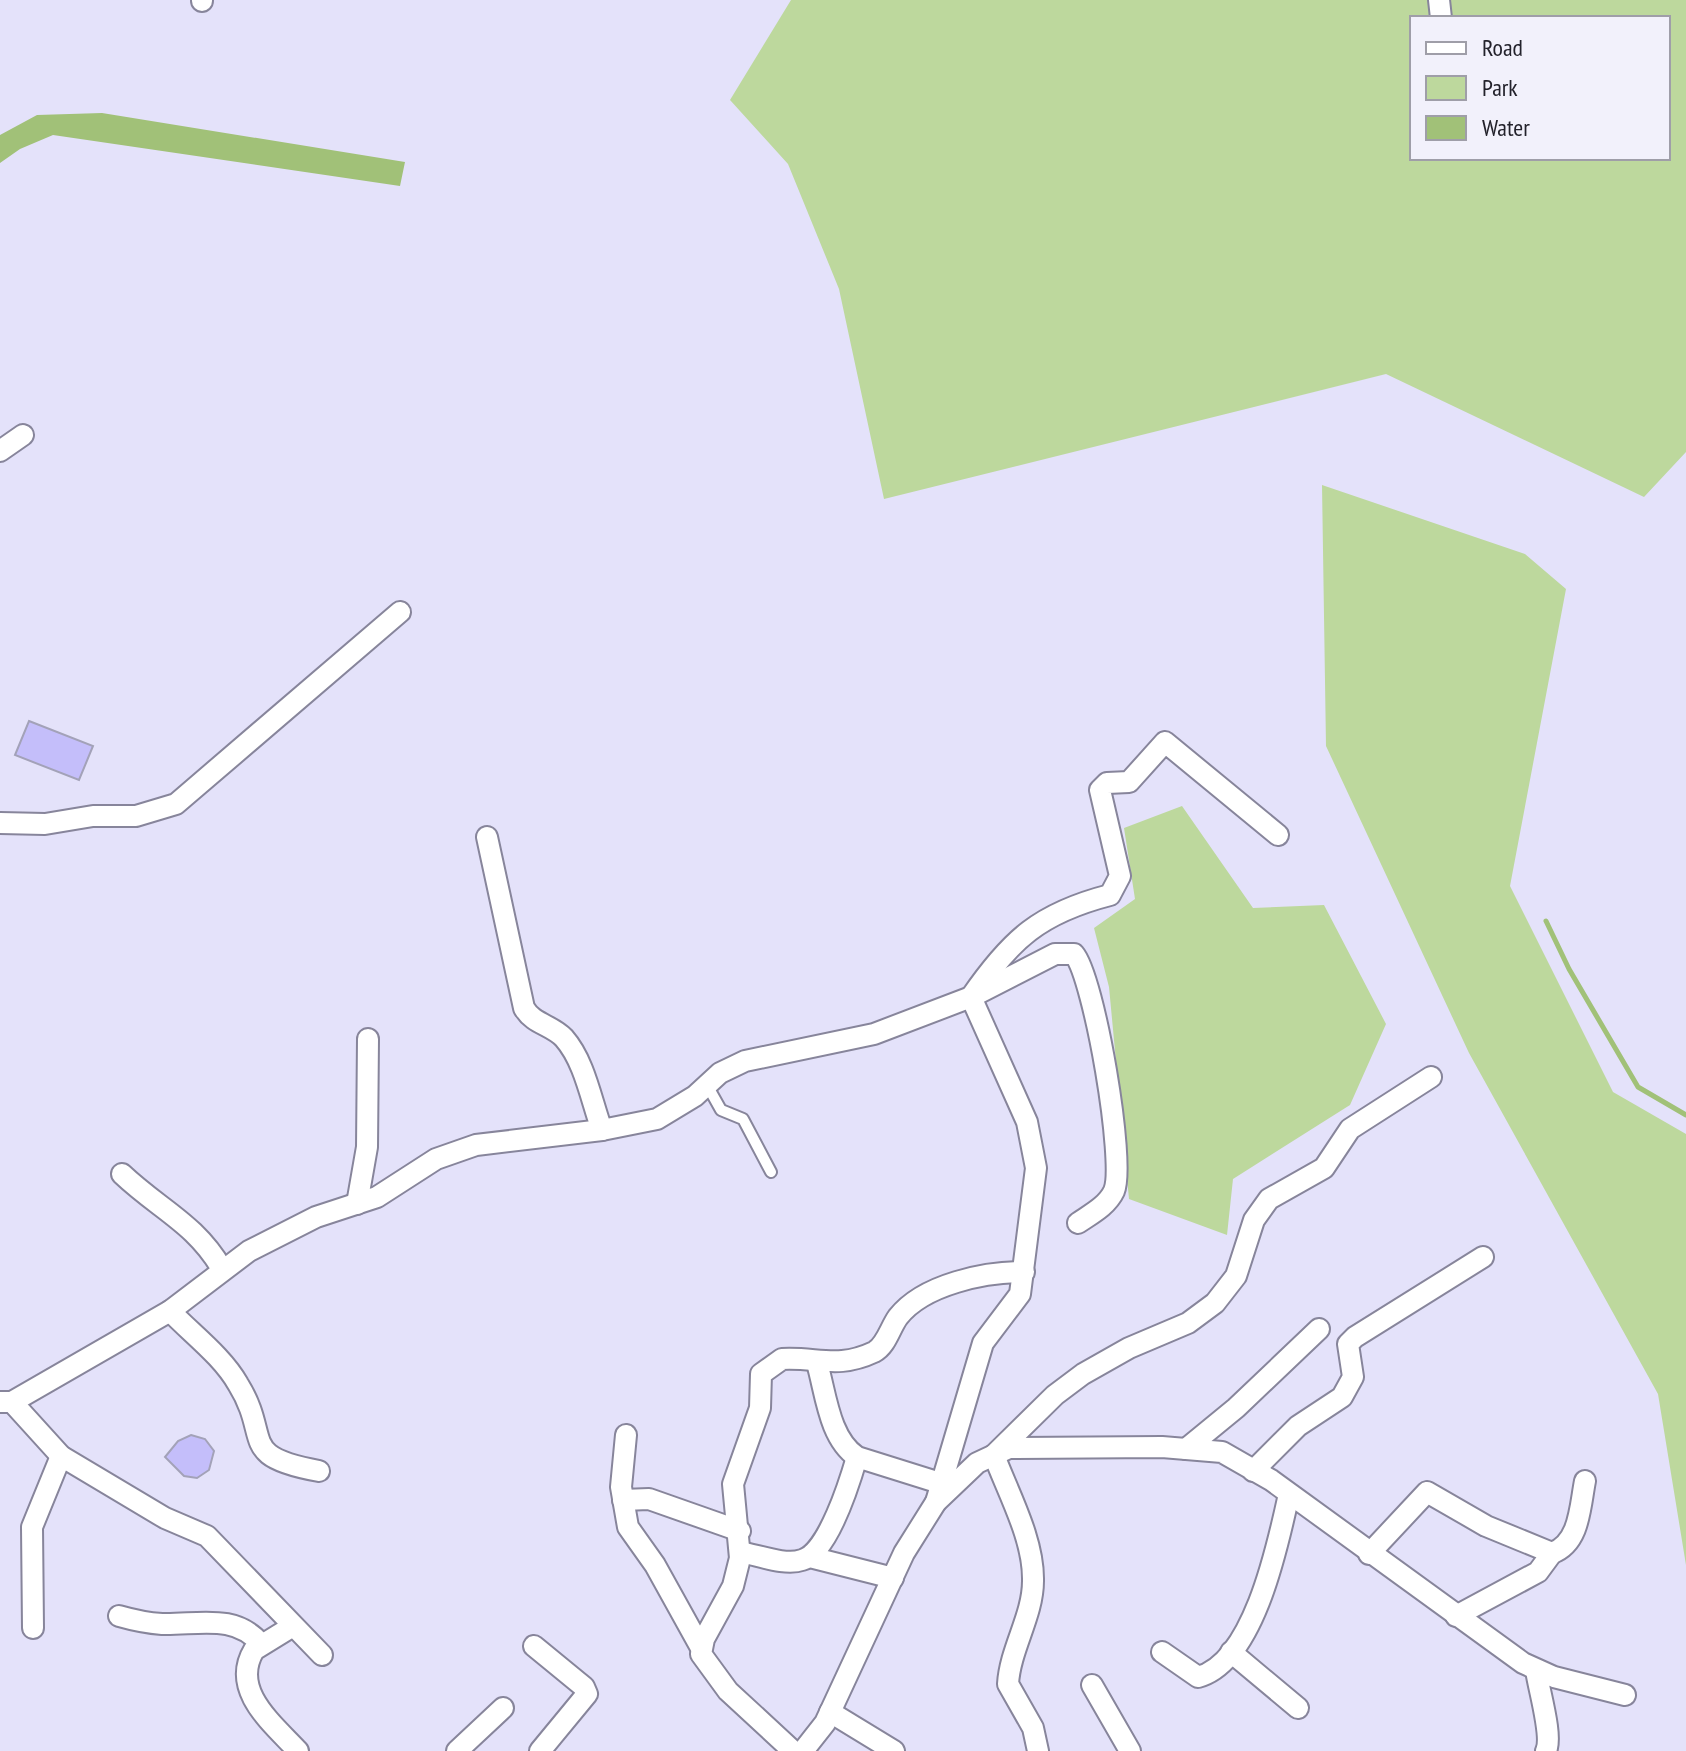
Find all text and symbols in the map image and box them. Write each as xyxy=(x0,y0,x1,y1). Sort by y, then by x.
legend xyxy=(1410,16,1670,160)
text: Road xyxy=(1482,32,1523,63)
text: Park xyxy=(1482,72,1518,103)
text: Water xyxy=(1482,112,1530,143)

